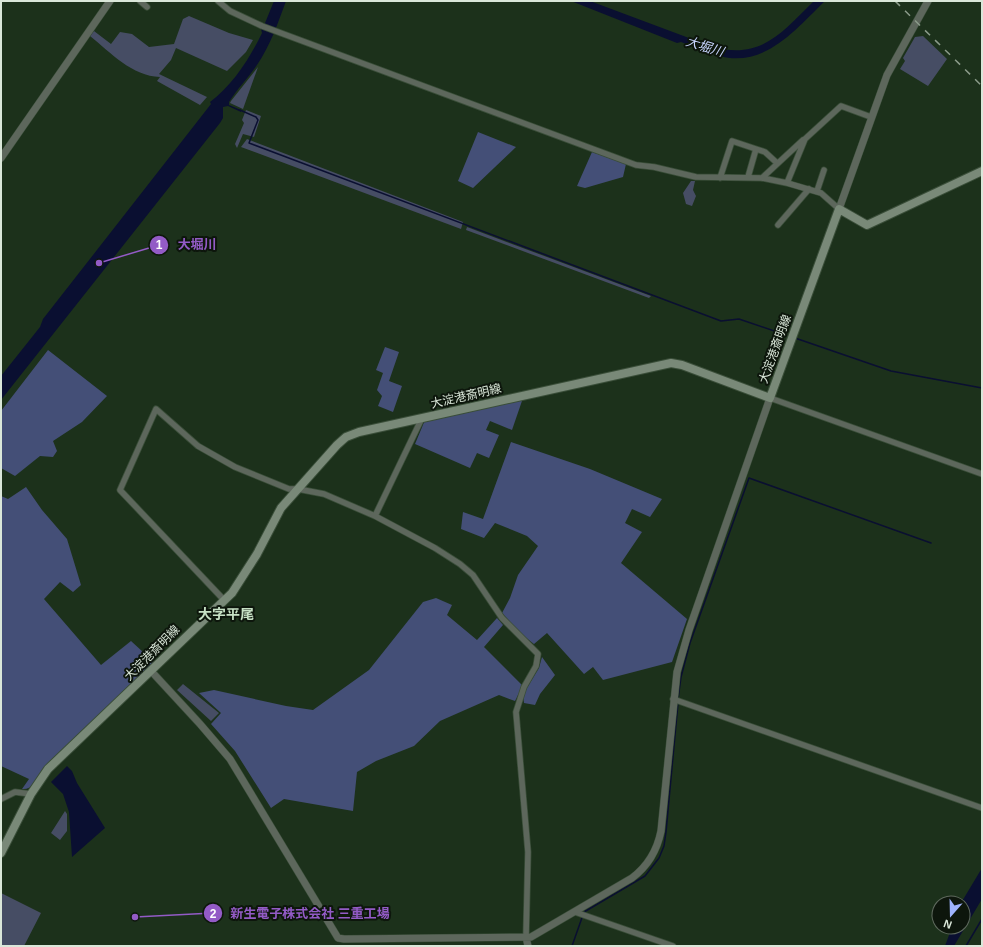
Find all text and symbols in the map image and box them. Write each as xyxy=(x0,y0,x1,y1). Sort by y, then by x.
water label: 大堀川 xyxy=(684,34,728,60)
callout: 大堀川 xyxy=(149,232,224,257)
text: 大堀川 xyxy=(177,237,217,252)
text: 1 xyxy=(156,238,163,252)
street label: 大淀港斎明線 xyxy=(756,313,794,385)
street label: 大淀港斎明線 xyxy=(429,381,503,411)
district label: 大字平尾 xyxy=(198,606,254,622)
street label: 大淀港斎明線 xyxy=(122,623,182,683)
north arrow xyxy=(931,895,971,935)
callout: 新生電子株式会社 三重工場 xyxy=(203,901,398,926)
text: 新生電子株式会社 三重工場 xyxy=(230,906,390,921)
text: 2 xyxy=(210,907,217,921)
text: N xyxy=(942,917,953,931)

